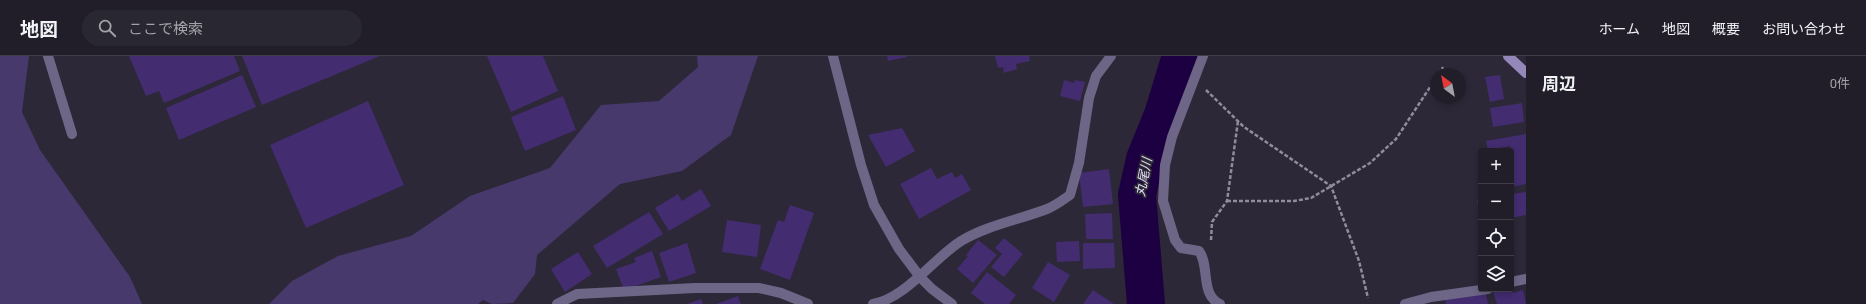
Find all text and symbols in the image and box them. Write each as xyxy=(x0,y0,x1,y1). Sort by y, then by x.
search box xyxy=(82,10,362,46)
icon: search xyxy=(96,17,118,39)
text: 地図 xyxy=(20,18,58,41)
text: ここで検索 xyxy=(128,20,203,38)
text: ホーム xyxy=(1598,21,1640,37)
text: 地図 xyxy=(1662,21,1690,37)
text: 概要 xyxy=(1712,21,1740,37)
text: お問い合わせ xyxy=(1762,21,1846,37)
north arrow xyxy=(1430,68,1466,104)
text: 周辺 xyxy=(1542,74,1576,94)
text: 0件 xyxy=(1830,76,1850,91)
map controls xyxy=(1478,148,1514,292)
button: + xyxy=(1478,148,1514,184)
water label: 丸尾川 xyxy=(1132,155,1155,198)
button: − xyxy=(1478,184,1514,220)
button: locate xyxy=(1478,220,1514,256)
button: layers xyxy=(1478,256,1514,292)

